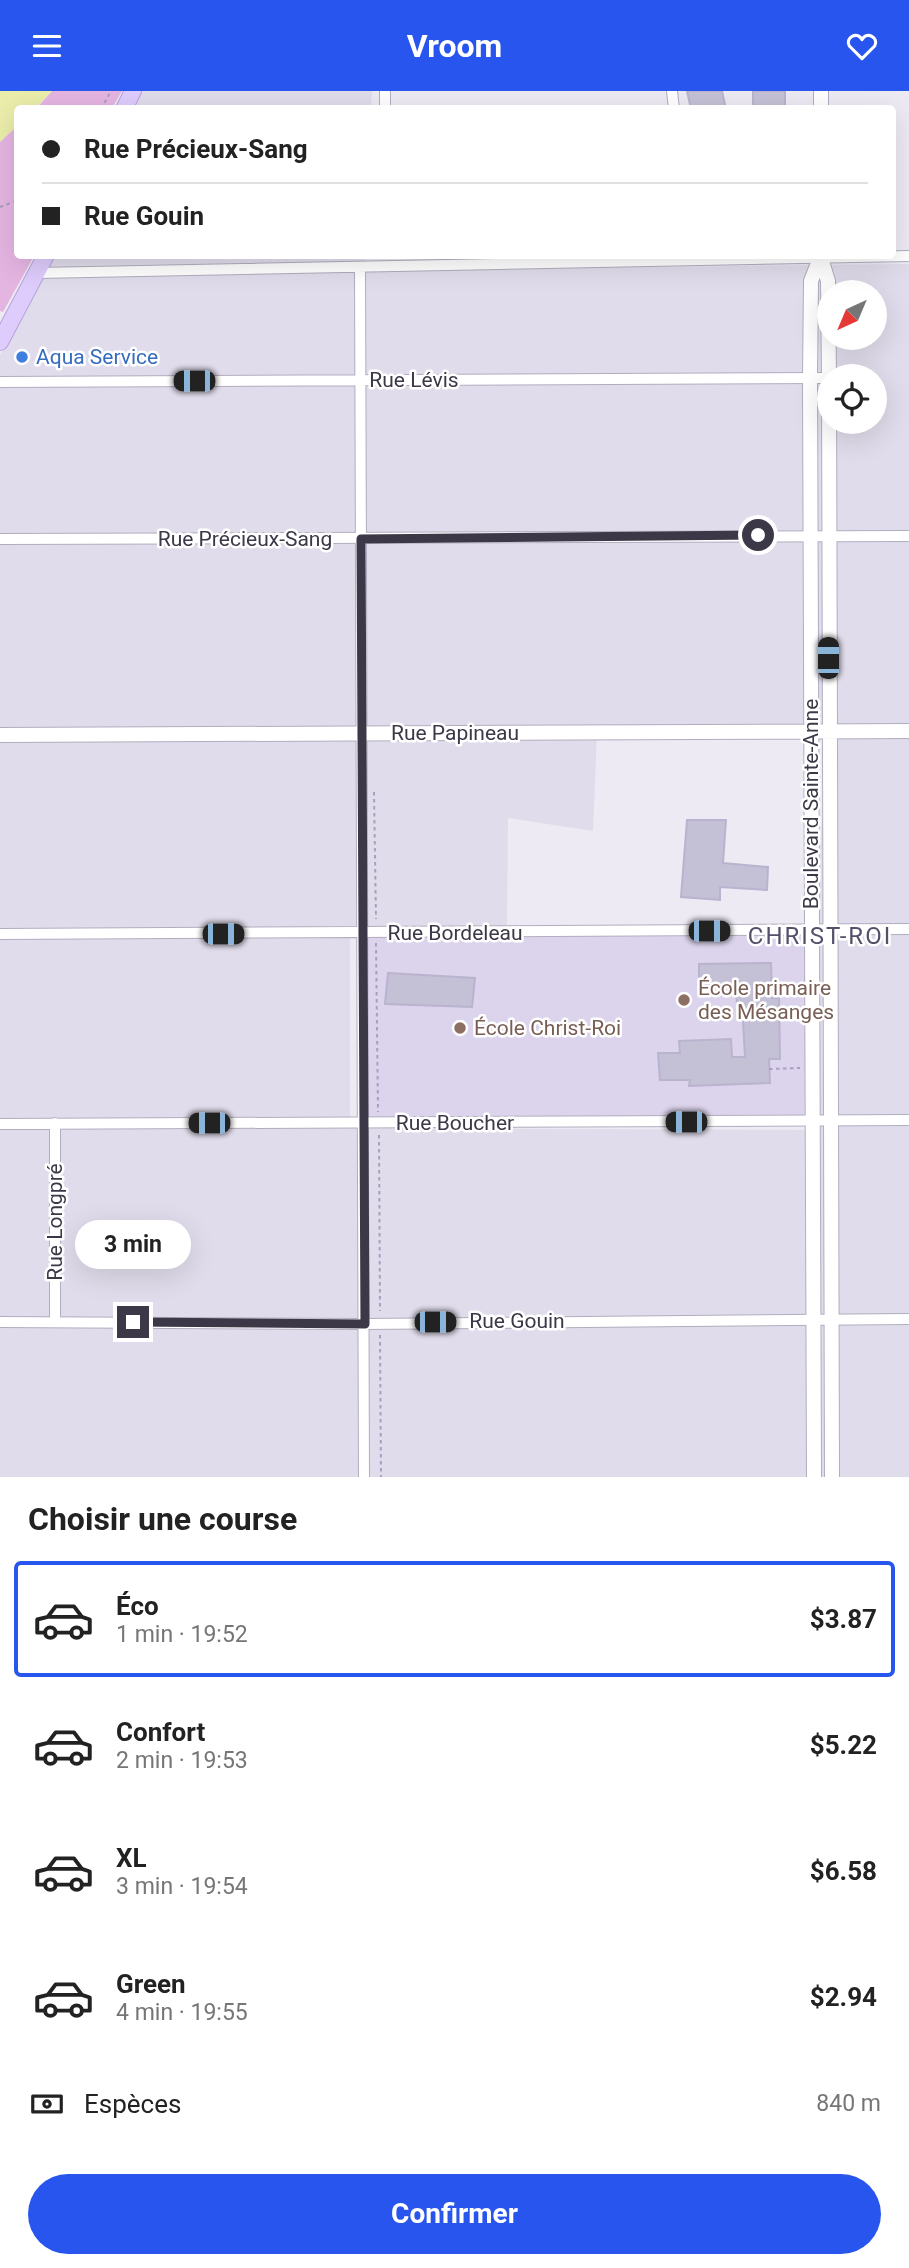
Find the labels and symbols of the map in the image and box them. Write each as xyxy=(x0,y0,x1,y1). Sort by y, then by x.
north arrow xyxy=(817,280,887,350)
place label: Aqua Service xyxy=(36,345,158,369)
marker: Aqua Service xyxy=(14,349,30,365)
street label: Rue Lévis xyxy=(369,368,459,392)
car xyxy=(174,371,216,392)
route start xyxy=(742,519,774,551)
street label: Rue Précieux-Sang xyxy=(158,527,332,551)
car xyxy=(818,637,839,679)
street label: Boulevard Sainte-Anne xyxy=(799,699,823,909)
street label: Rue Papineau xyxy=(391,721,519,745)
street label: Rue Bordeleau xyxy=(387,921,523,945)
car xyxy=(689,921,731,942)
district label: CHRIST-ROI xyxy=(748,922,892,950)
car xyxy=(203,924,245,945)
place label: École primaire des Mésanges xyxy=(698,976,834,1024)
marker: École primaire des Mésanges xyxy=(676,992,692,1008)
place label: École Christ-Roi xyxy=(474,1016,621,1040)
marker: École Christ-Roi xyxy=(452,1020,468,1036)
street label: Rue Boucher xyxy=(396,1111,514,1135)
car xyxy=(666,1112,708,1133)
car xyxy=(189,1113,231,1134)
street label: Rue Longpré xyxy=(43,1163,67,1281)
callout: 3 min xyxy=(75,1221,191,1269)
route end xyxy=(117,1306,149,1338)
street label: Rue Gouin xyxy=(469,1309,565,1333)
car xyxy=(415,1312,457,1333)

